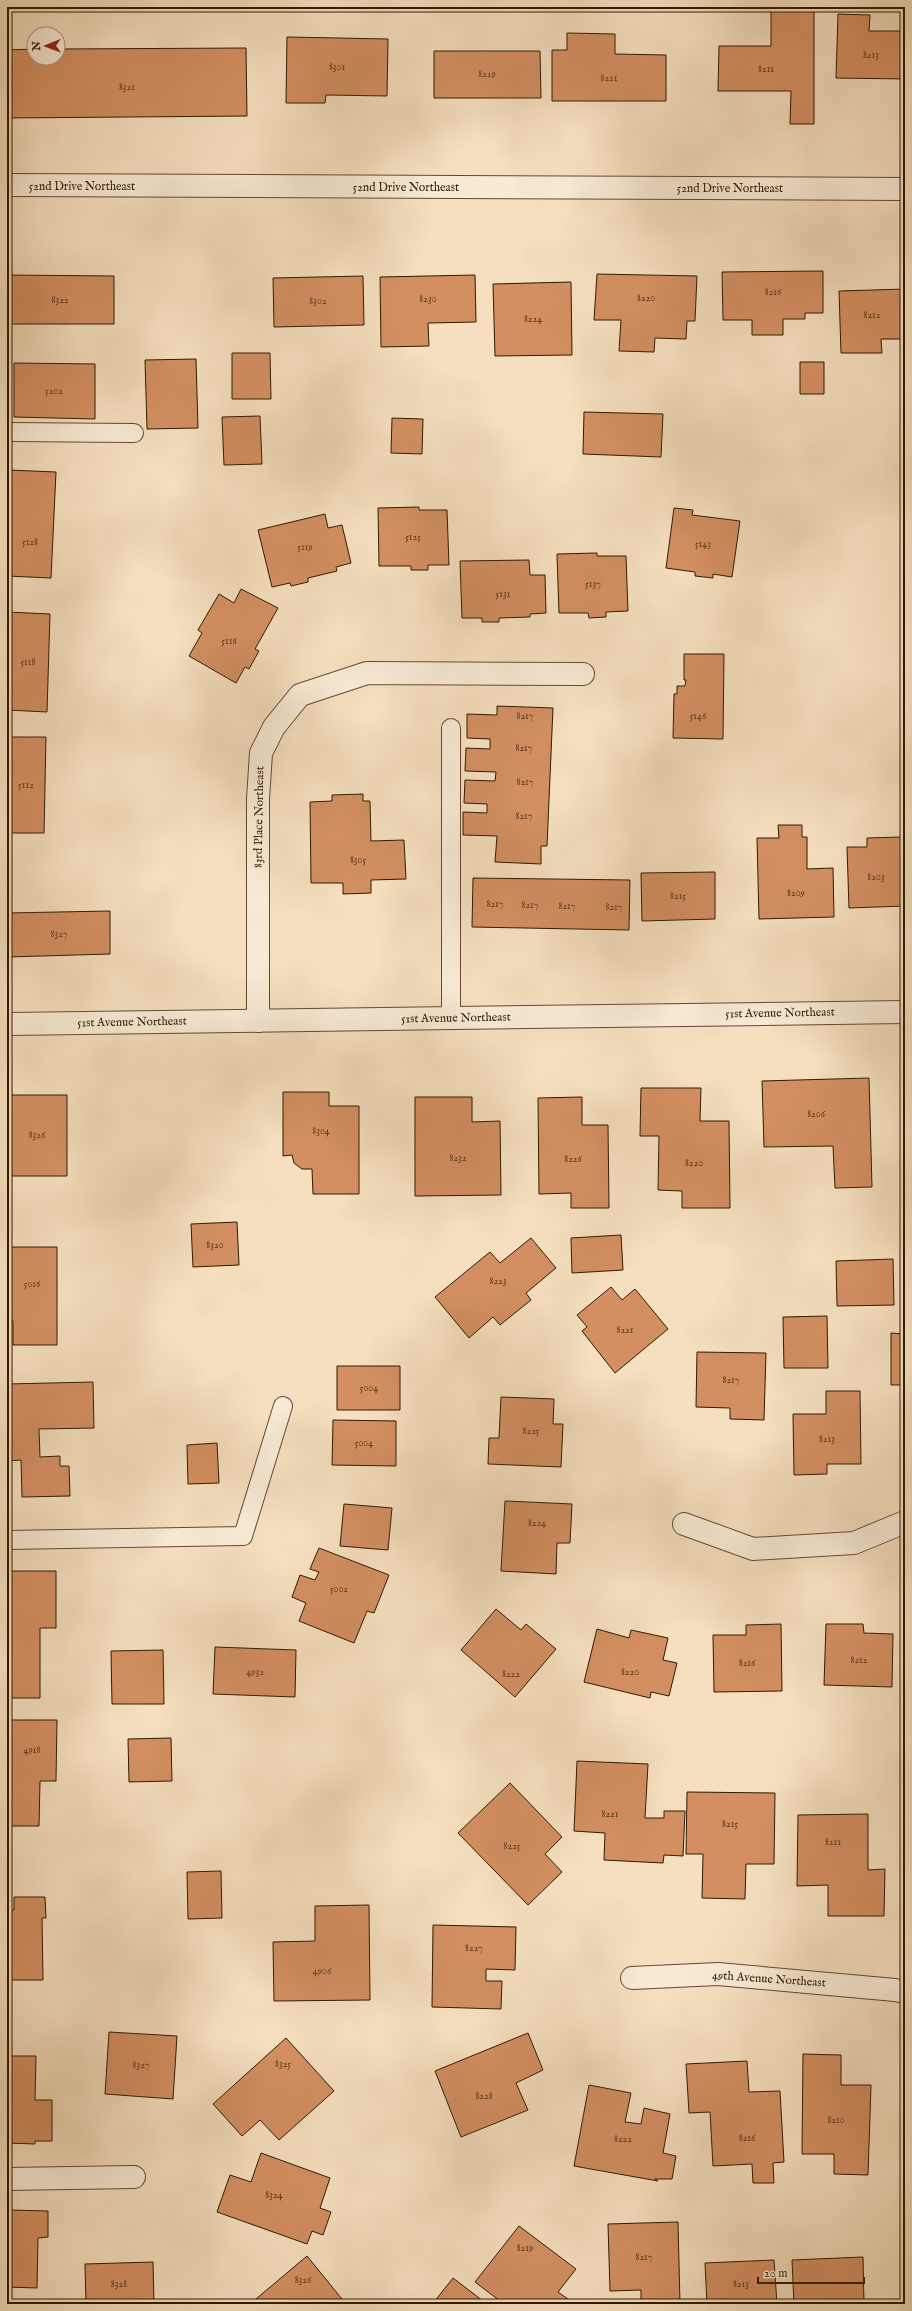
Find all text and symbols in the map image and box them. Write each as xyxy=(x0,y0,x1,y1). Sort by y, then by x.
north arrow xyxy=(26,26,66,66)
text: N xyxy=(30,41,44,52)
house number: 8213 xyxy=(863,49,879,62)
house number: 8301 xyxy=(329,61,345,74)
house number: 8211 xyxy=(758,63,774,76)
house number: 8229 xyxy=(478,68,496,81)
house number: 8221 xyxy=(600,72,618,85)
house number: 8321 xyxy=(119,81,135,94)
street label: 52nd Drive Northeast xyxy=(29,179,135,194)
street label: 52nd Drive Northeast xyxy=(353,180,459,195)
street label: 52nd Drive Northeast xyxy=(677,181,783,196)
house number: 8216 xyxy=(765,286,782,299)
house number: 8220 xyxy=(637,292,655,305)
house number: 8230 xyxy=(419,293,437,306)
house number: 8322 xyxy=(51,294,69,307)
house number: 8302 xyxy=(309,295,327,308)
house number: 8212 xyxy=(863,309,881,322)
house number: 8224 xyxy=(524,313,542,326)
house number: 5202 xyxy=(45,385,63,398)
house number: 5125 xyxy=(405,531,421,544)
house number: 5128 xyxy=(22,536,38,549)
house number: 5143 xyxy=(695,538,711,551)
house number: 5119 xyxy=(297,541,313,554)
house number: 5137 xyxy=(585,578,601,591)
house number: 5131 xyxy=(496,588,511,601)
house number: 5116 xyxy=(221,635,237,648)
house number: 5118 xyxy=(21,656,36,669)
house number: 8217 xyxy=(516,710,534,723)
house number: 5146 xyxy=(690,710,707,723)
house number: 8217 xyxy=(515,742,533,755)
street label: 83rd Place Northeast xyxy=(251,766,267,868)
house number: 8217 xyxy=(516,776,534,789)
house number: 5112 xyxy=(18,779,34,792)
house number: 8217 xyxy=(515,810,533,823)
house number: 8305 xyxy=(350,854,366,867)
house number: 8203 xyxy=(867,871,885,884)
house number: 8209 xyxy=(787,887,805,900)
house number: 8215 xyxy=(670,890,686,903)
house number: 8217 xyxy=(486,898,504,911)
house number: 8217 xyxy=(521,899,539,912)
house number: 8217 xyxy=(558,900,576,913)
house number: 8217 xyxy=(605,901,623,914)
house number: 8327 xyxy=(51,928,68,941)
street label: 51st Avenue Northeast xyxy=(725,1005,835,1021)
street label: 51st Avenue Northeast xyxy=(401,1010,511,1026)
street label: 51st Avenue Northeast xyxy=(77,1014,187,1030)
house number: 8206 xyxy=(807,1108,826,1121)
house number: 8304 xyxy=(312,1125,330,1138)
house number: 8326 xyxy=(29,1129,46,1142)
house number: 8232 xyxy=(449,1152,467,1165)
house number: 8226 xyxy=(564,1153,583,1166)
house number: 8220 xyxy=(685,1157,703,1170)
house number: 8320 xyxy=(206,1239,224,1252)
house number: 8223 xyxy=(489,1275,507,1288)
house number: 5016 xyxy=(24,1278,41,1291)
house number: 8221 xyxy=(616,1324,634,1337)
house number: 8217 xyxy=(722,1374,740,1387)
house number: 5004 xyxy=(360,1382,378,1395)
house number: 8225 xyxy=(523,1425,540,1438)
house number: 8213 xyxy=(819,1433,835,1446)
house number: 5004 xyxy=(355,1437,373,1450)
house number: 8224 xyxy=(528,1517,546,1530)
house number: 5002 xyxy=(330,1583,348,1596)
house number: 8212 xyxy=(850,1654,868,1667)
house number: 8216 xyxy=(739,1657,756,1670)
house number: 4932 xyxy=(246,1666,264,1679)
house number: 8220 xyxy=(621,1666,639,1679)
house number: 8222 xyxy=(502,1668,520,1681)
house number: 4918 xyxy=(24,1744,41,1757)
house number: 8221 xyxy=(601,1808,619,1821)
house number: 8215 xyxy=(722,1818,738,1831)
house number: 8211 xyxy=(825,1836,841,1849)
house number: 8225 xyxy=(504,1840,521,1853)
house number: 8227 xyxy=(465,1942,483,1955)
house number: 4906 xyxy=(313,1965,332,1978)
street label: 49th Avenue Northeast xyxy=(712,1968,826,1990)
house number: 8325 xyxy=(275,2058,291,2071)
house number: 8327 xyxy=(133,2059,150,2072)
house number: 8228 xyxy=(475,2090,493,2103)
house number: 8210 xyxy=(827,2114,845,2127)
house number: 8216 xyxy=(739,2132,756,2145)
house number: 8222 xyxy=(614,2133,632,2146)
house number: 8324 xyxy=(265,2189,283,2202)
house number: 8219 xyxy=(517,2242,533,2255)
house number: 8217 xyxy=(635,2251,653,2264)
scale bar xyxy=(758,2259,864,2285)
text: 20 m xyxy=(764,2266,787,2281)
house number: 8326 xyxy=(295,2274,312,2287)
house number: 8328 xyxy=(111,2278,127,2291)
house number: 8213 xyxy=(733,2278,749,2291)

